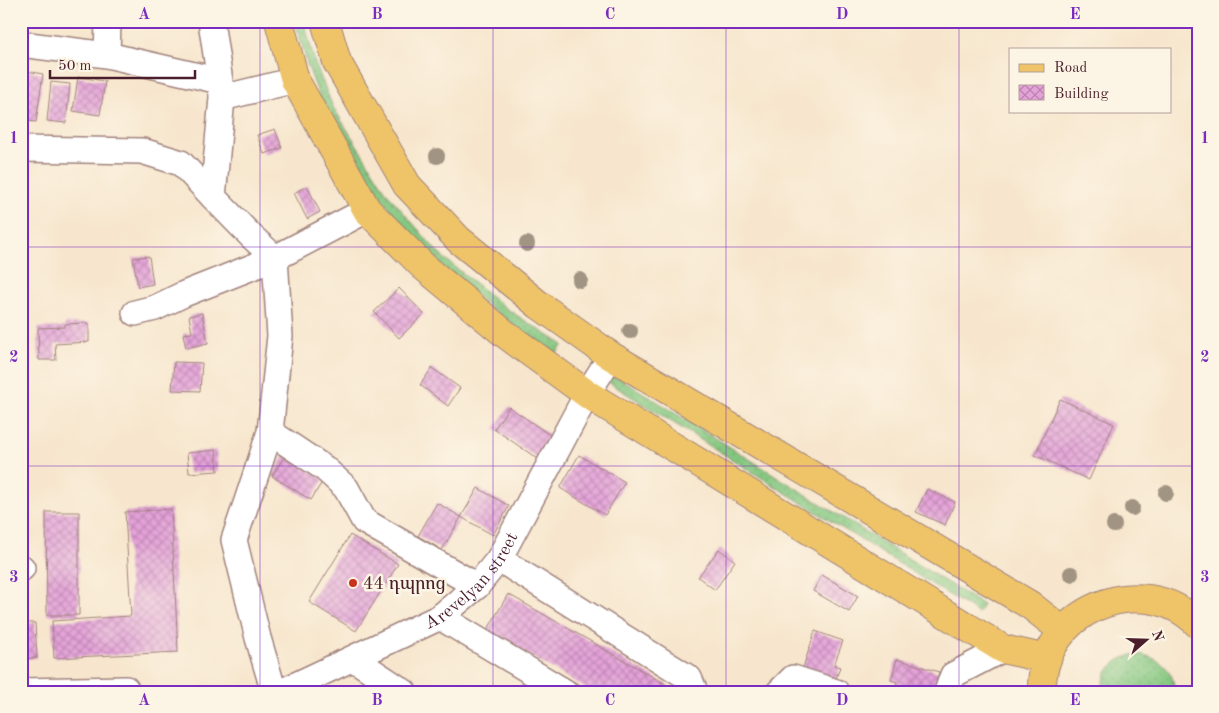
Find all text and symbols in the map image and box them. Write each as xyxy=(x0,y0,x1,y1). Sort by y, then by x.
text: A xyxy=(138,7,150,23)
text: B xyxy=(371,7,383,23)
text: C xyxy=(605,7,615,23)
text: D xyxy=(836,7,848,23)
text: E xyxy=(1069,7,1081,23)
scale bar xyxy=(50,48,195,80)
legend xyxy=(1009,48,1172,112)
text: 50 m xyxy=(58,59,92,74)
text: Road xyxy=(1054,61,1088,76)
text: Building xyxy=(1054,87,1109,102)
text: 1 xyxy=(9,131,19,147)
text: 1 xyxy=(1200,131,1210,147)
text: 2 xyxy=(9,350,19,366)
text: 2 xyxy=(1200,350,1210,366)
street label: Arevelyan street xyxy=(422,529,522,633)
text: 3 xyxy=(9,570,19,586)
text: 3 xyxy=(1200,570,1210,586)
place label: 44 դպրոց xyxy=(363,575,446,594)
marker: 44 դպրոց xyxy=(347,577,359,589)
north arrow xyxy=(1122,616,1172,666)
text: N xyxy=(1149,628,1166,644)
text: A xyxy=(138,693,150,709)
text: B xyxy=(371,693,383,709)
text: C xyxy=(605,693,615,709)
text: D xyxy=(836,693,848,709)
text: E xyxy=(1069,693,1081,709)

